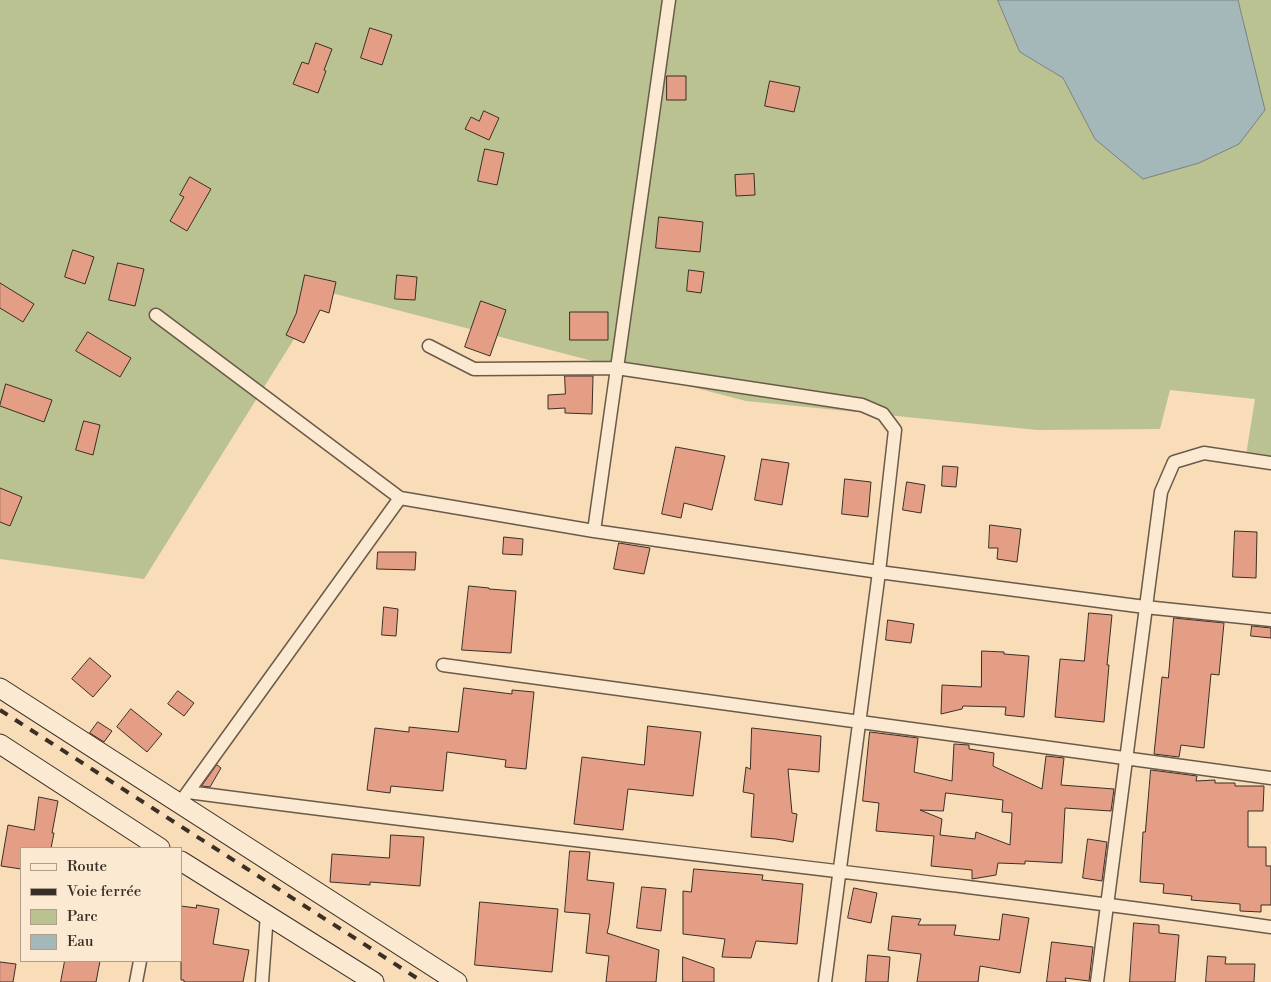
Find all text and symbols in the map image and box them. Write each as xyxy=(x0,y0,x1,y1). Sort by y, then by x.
legend xyxy=(20,847,182,962)
text: Route xyxy=(67,857,107,876)
text: Voie ferrée xyxy=(67,882,141,901)
text: Parc xyxy=(67,907,98,926)
text: Eau xyxy=(67,932,94,951)

